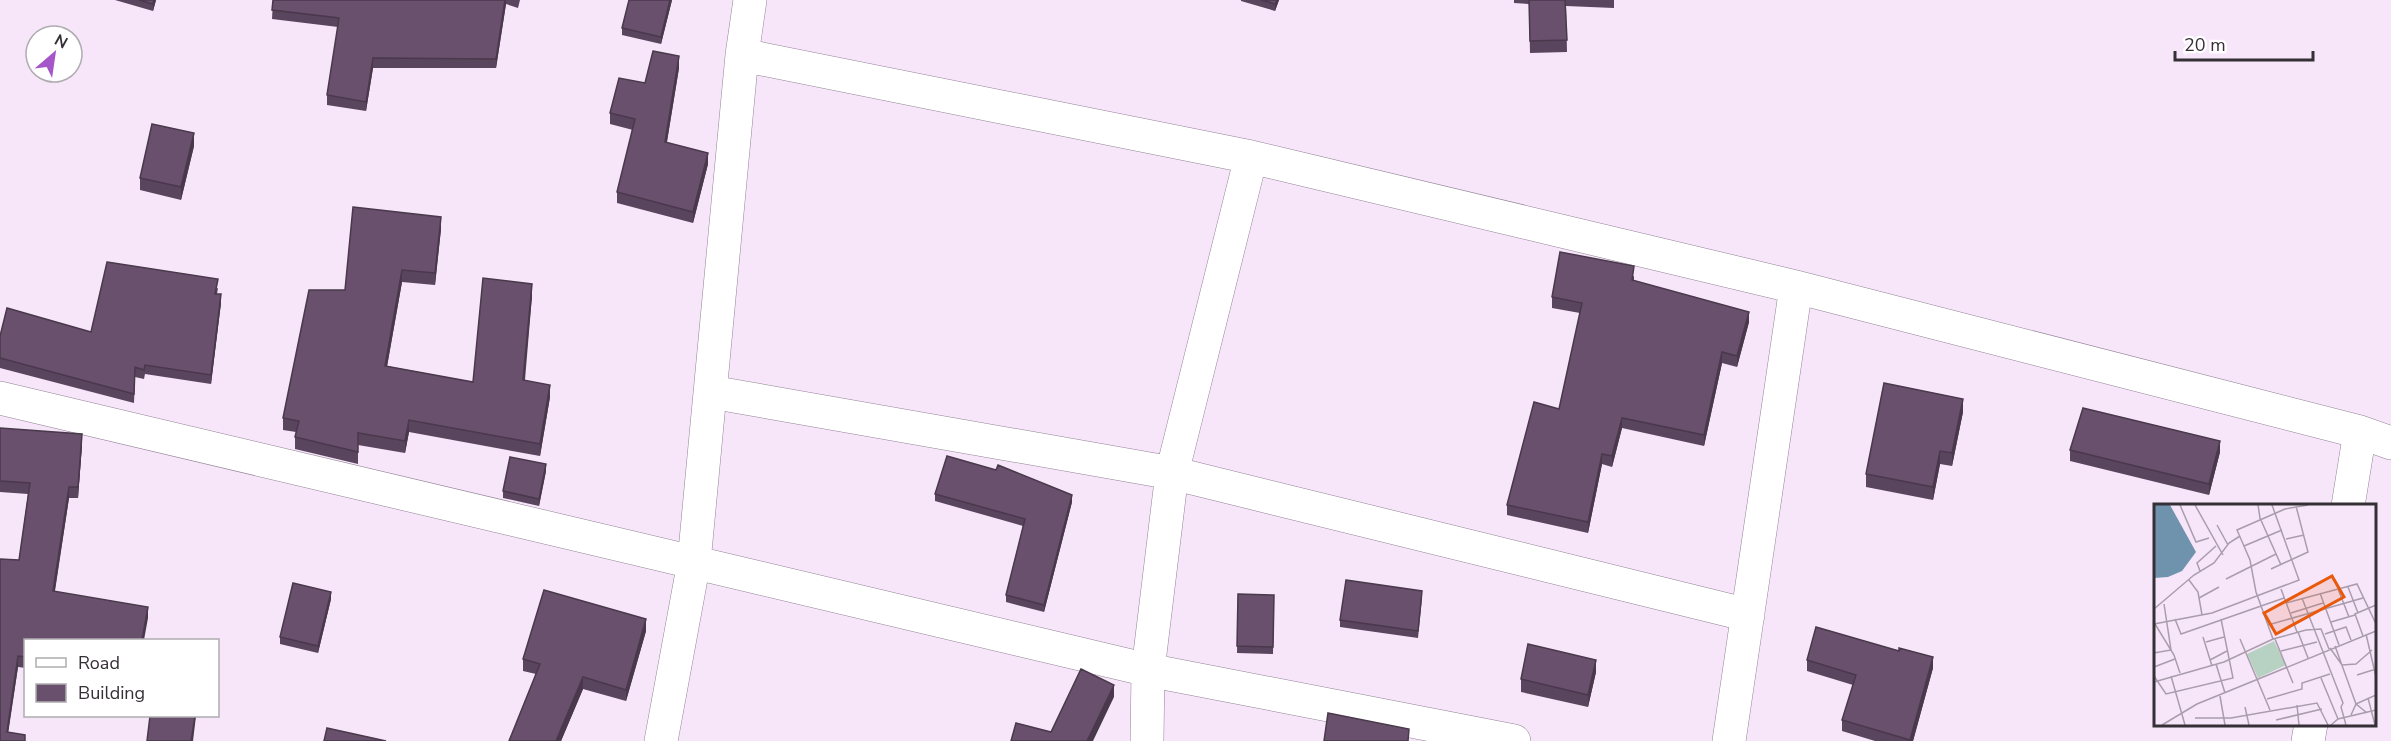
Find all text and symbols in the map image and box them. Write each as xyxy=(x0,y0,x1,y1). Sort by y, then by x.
north arrow xyxy=(24,24,84,84)
scale bar xyxy=(2175,24,2313,62)
text: N xyxy=(50,29,71,54)
text: 20 m xyxy=(2184,33,2226,57)
inset map xyxy=(2154,504,2376,726)
legend xyxy=(24,639,219,717)
text: Road xyxy=(78,651,120,675)
text: Building xyxy=(78,681,145,705)

